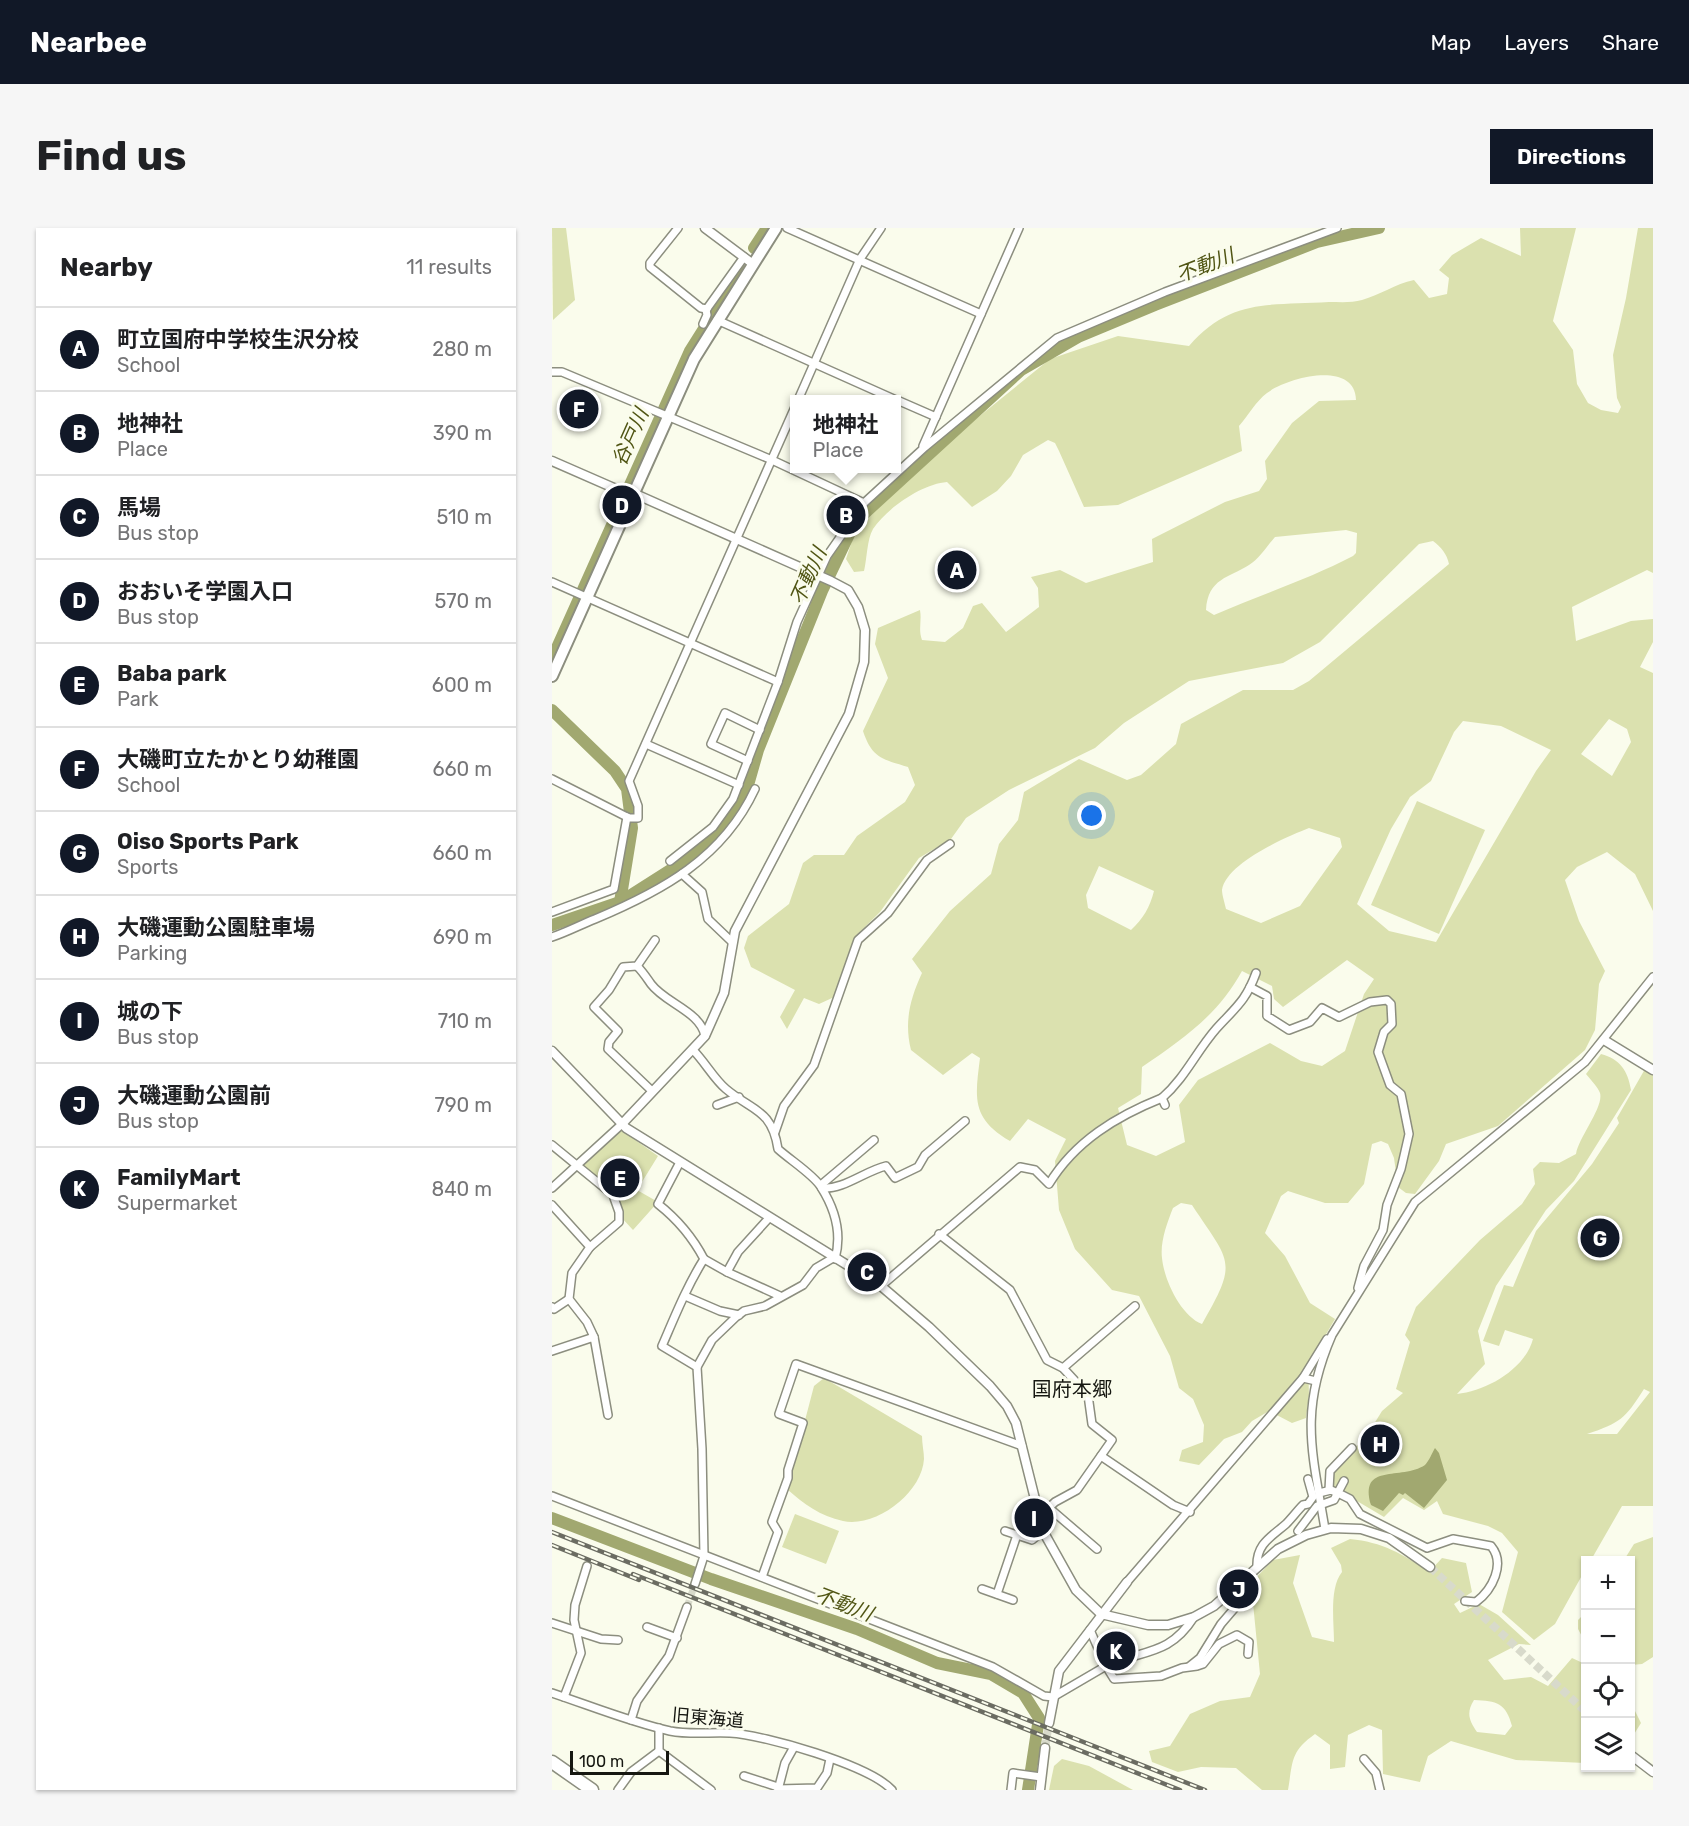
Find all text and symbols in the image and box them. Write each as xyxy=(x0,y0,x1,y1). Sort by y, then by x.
text: Nearbee xyxy=(30,26,147,59)
text: Map xyxy=(1430,30,1471,55)
text: Layers xyxy=(1504,30,1569,55)
text: Share xyxy=(1602,30,1659,55)
button: Directions xyxy=(1490,129,1653,184)
text: Find us xyxy=(36,131,187,181)
water label: 不動川 xyxy=(1173,242,1239,287)
text: Nearby xyxy=(60,252,153,283)
text: 11 results xyxy=(406,255,492,279)
text: 町立国府中学校生沢分校 xyxy=(117,326,359,353)
text: A xyxy=(72,337,87,361)
text: 280 m xyxy=(432,337,492,361)
text: School xyxy=(117,353,180,377)
pin: F xyxy=(560,386,598,432)
popup xyxy=(790,395,901,473)
water label: 谷戸川 xyxy=(607,403,654,469)
text: 地神社 xyxy=(117,410,183,437)
text: 地神社 xyxy=(812,411,879,438)
text: B xyxy=(72,421,87,445)
text: 390 m xyxy=(433,421,492,445)
text: Place xyxy=(117,437,168,461)
text: Place xyxy=(812,438,863,462)
pin: D xyxy=(602,482,642,528)
pin: B xyxy=(826,492,866,538)
text: 馬場 xyxy=(117,494,161,521)
text: C xyxy=(72,505,87,529)
text: 510 m xyxy=(436,505,492,529)
text: Bus stop xyxy=(117,521,199,545)
water label: 不動川 xyxy=(785,542,832,608)
pin: A xyxy=(938,548,976,592)
text: おおいそ学園入口 xyxy=(117,578,293,605)
text: D xyxy=(72,589,87,613)
text: 570 m xyxy=(434,589,492,613)
text: Bus stop xyxy=(117,605,199,629)
text: Baba park xyxy=(117,660,227,687)
text: E xyxy=(73,673,86,697)
text: 600 m xyxy=(432,673,492,697)
text: Park xyxy=(117,687,159,711)
text: 大磯町立たかとり幼稚園 xyxy=(117,746,359,773)
text: F xyxy=(73,757,86,781)
text: 660 m xyxy=(433,757,492,781)
text: School xyxy=(117,773,180,797)
your location xyxy=(1077,801,1106,830)
text: Oiso Sports Park xyxy=(117,828,299,855)
text: G xyxy=(72,841,87,865)
text: 660 m xyxy=(433,841,492,865)
text: Sports xyxy=(117,855,178,879)
text: 大磯運動公園駐車場 xyxy=(117,914,315,941)
text: H xyxy=(72,925,87,949)
text: 690 m xyxy=(433,925,492,949)
text: Parking xyxy=(117,941,188,965)
text: 城の下 xyxy=(117,998,183,1025)
text: I xyxy=(76,1009,83,1033)
text: 710 m xyxy=(438,1009,492,1033)
text: Bus stop xyxy=(117,1025,199,1049)
text: 大磯運動公園前 xyxy=(117,1082,271,1109)
text: J xyxy=(73,1093,86,1117)
text: 790 m xyxy=(435,1093,492,1117)
text: Bus stop xyxy=(117,1109,199,1133)
pin: E xyxy=(600,1156,640,1200)
text: FamilyMart xyxy=(117,1164,240,1191)
text: K xyxy=(73,1177,86,1201)
text: 840 m xyxy=(431,1177,492,1201)
text: Supermarket xyxy=(117,1191,237,1215)
pin: G xyxy=(1580,1216,1620,1260)
pin: C xyxy=(848,1250,886,1294)
district label: 国府本郷 xyxy=(1032,1377,1112,1401)
pin: H xyxy=(1360,1422,1400,1466)
pin: I xyxy=(1014,1496,1054,1540)
map controls xyxy=(1581,1556,1635,1772)
button: + xyxy=(1581,1556,1635,1610)
pin: J xyxy=(1220,1566,1258,1612)
water label: 不動川 xyxy=(812,1582,878,1627)
button: − xyxy=(1581,1610,1635,1664)
pin: K xyxy=(1096,1628,1136,1674)
button: locate xyxy=(1581,1664,1635,1718)
street label: 旧東海道 xyxy=(671,1704,745,1732)
button: layers xyxy=(1581,1718,1635,1772)
scale bar xyxy=(570,1748,669,1776)
text: 100 m xyxy=(579,1752,624,1771)

